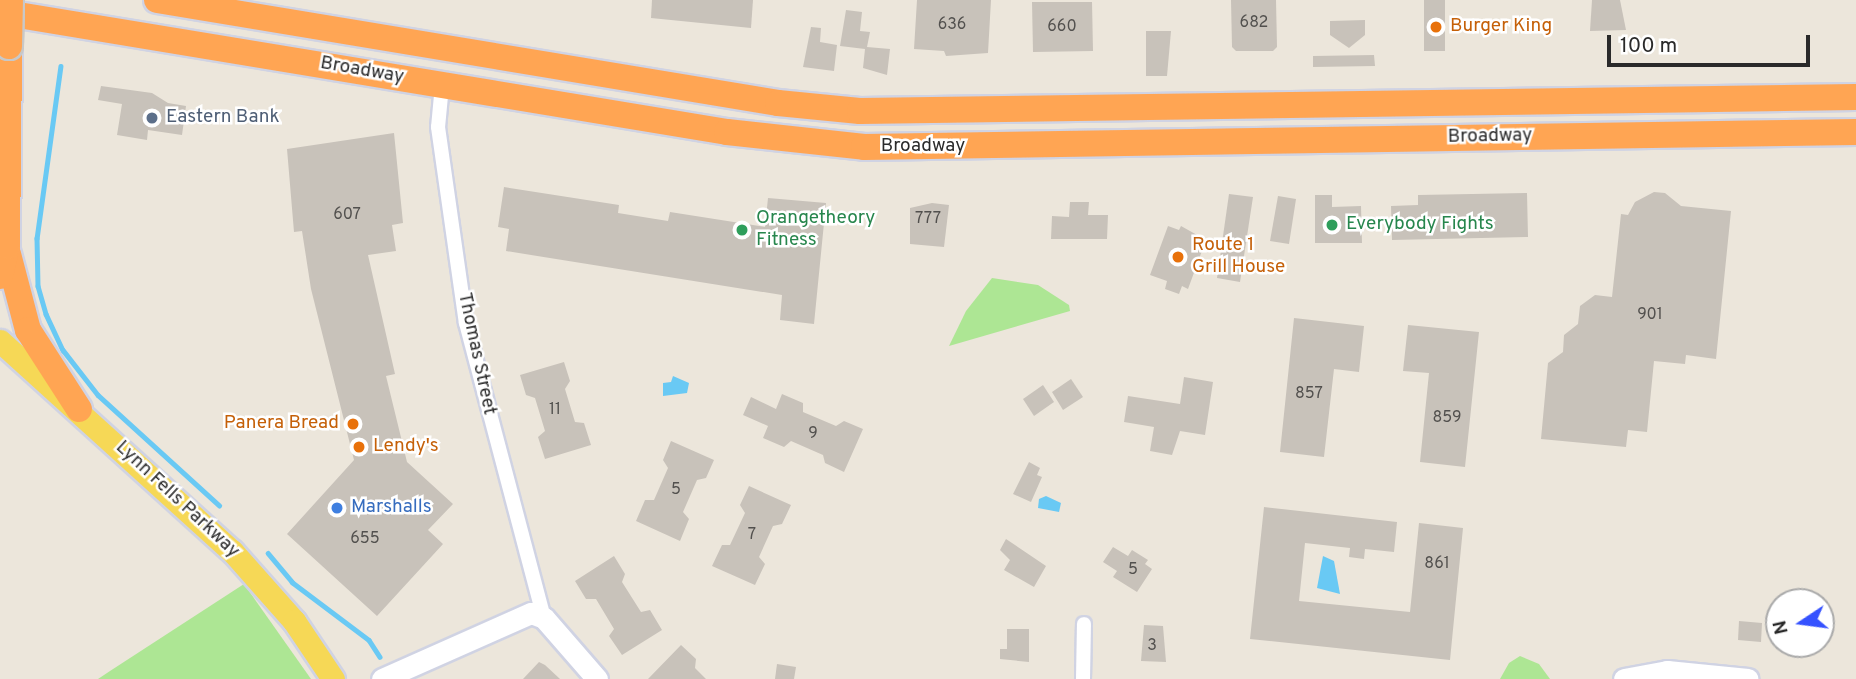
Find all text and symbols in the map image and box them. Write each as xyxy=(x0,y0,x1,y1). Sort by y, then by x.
house number: 682 xyxy=(1240,13,1268,33)
house number: 636 xyxy=(938,15,966,35)
place label: Burger King xyxy=(1450,16,1552,38)
house number: 660 xyxy=(1047,17,1077,37)
marker: Burger King xyxy=(1428,19,1444,35)
scale bar xyxy=(1611,21,1814,65)
text: 100 m xyxy=(1620,33,1677,60)
street label: Broadway xyxy=(318,52,406,90)
place label: Eastern Bank xyxy=(166,107,280,129)
marker: Eastern Bank xyxy=(144,110,160,126)
street label: Broadway xyxy=(1447,125,1533,149)
street label: Broadway xyxy=(881,136,965,158)
house number: 607 xyxy=(333,205,361,225)
place label: Orangetheory Fitness xyxy=(756,208,875,252)
house number: 777 xyxy=(915,209,941,229)
place label: Everybody Fights xyxy=(1346,214,1494,236)
marker: Everybody Fights xyxy=(1324,217,1340,233)
marker: Orangetheory Fitness xyxy=(734,222,750,238)
place label: Route 1 Grill House xyxy=(1192,235,1285,279)
marker: Route 1 Grill House xyxy=(1170,249,1186,265)
street label: Thomas Street xyxy=(452,291,500,417)
house number: 901 xyxy=(1637,305,1663,325)
house number: 857 xyxy=(1295,384,1323,404)
house number: 11 xyxy=(549,400,561,420)
house number: 859 xyxy=(1432,408,1462,428)
place label: Panera Bread xyxy=(224,413,339,435)
marker: Panera Bread xyxy=(345,416,361,432)
house number: 9 xyxy=(808,424,818,444)
place label: Lendy's xyxy=(373,436,439,458)
street label: Lynn Fells Parkway xyxy=(110,437,244,563)
marker: Lendy's xyxy=(351,439,367,455)
house number: 5 xyxy=(671,480,681,500)
place label: Marshalls xyxy=(351,497,432,519)
marker: Marshalls xyxy=(329,500,345,516)
house number: 7 xyxy=(748,525,756,545)
house number: 655 xyxy=(350,529,380,549)
house number: 861 xyxy=(1424,554,1450,574)
house number: 5 xyxy=(1128,560,1138,580)
north arrow xyxy=(1765,588,1835,658)
text: N xyxy=(1768,618,1795,637)
house number: 3 xyxy=(1147,636,1157,656)

